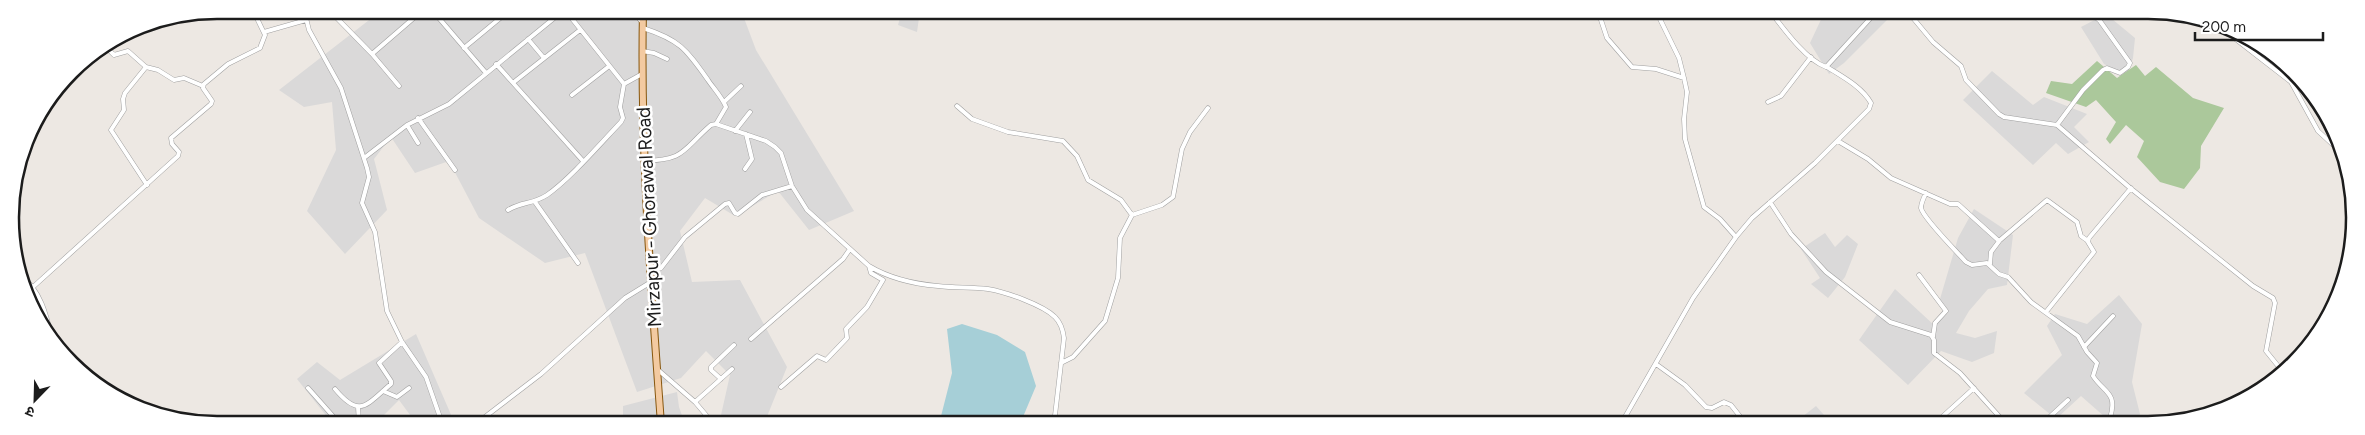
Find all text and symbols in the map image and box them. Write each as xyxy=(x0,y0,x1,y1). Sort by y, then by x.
scale bar xyxy=(2195,10,2322,42)
text: 200 m xyxy=(2202,18,2246,36)
street label: Mirzapur - Ghorawal Road xyxy=(632,106,666,328)
north arrow xyxy=(10,375,60,425)
text: उ xyxy=(22,402,37,421)

